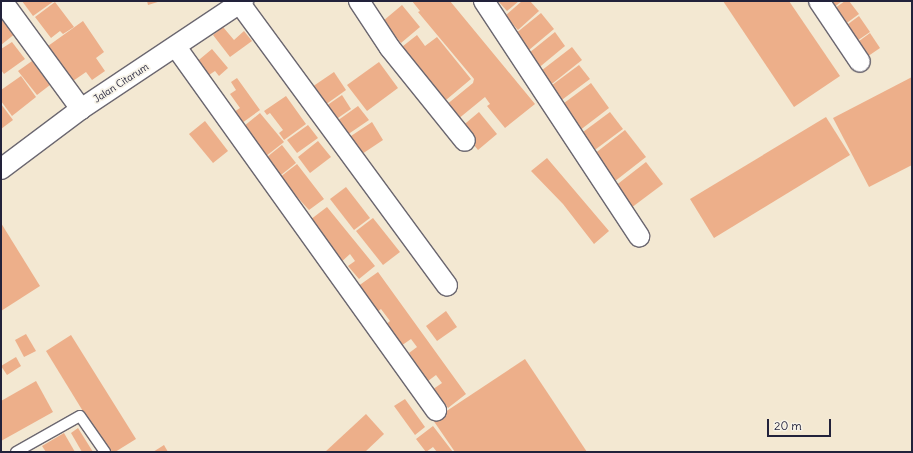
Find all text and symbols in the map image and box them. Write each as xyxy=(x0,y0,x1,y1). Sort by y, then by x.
street label: Jalan Citarum xyxy=(91,61,151,105)
scale bar xyxy=(769,411,833,437)
text: 20 m xyxy=(774,418,802,433)

